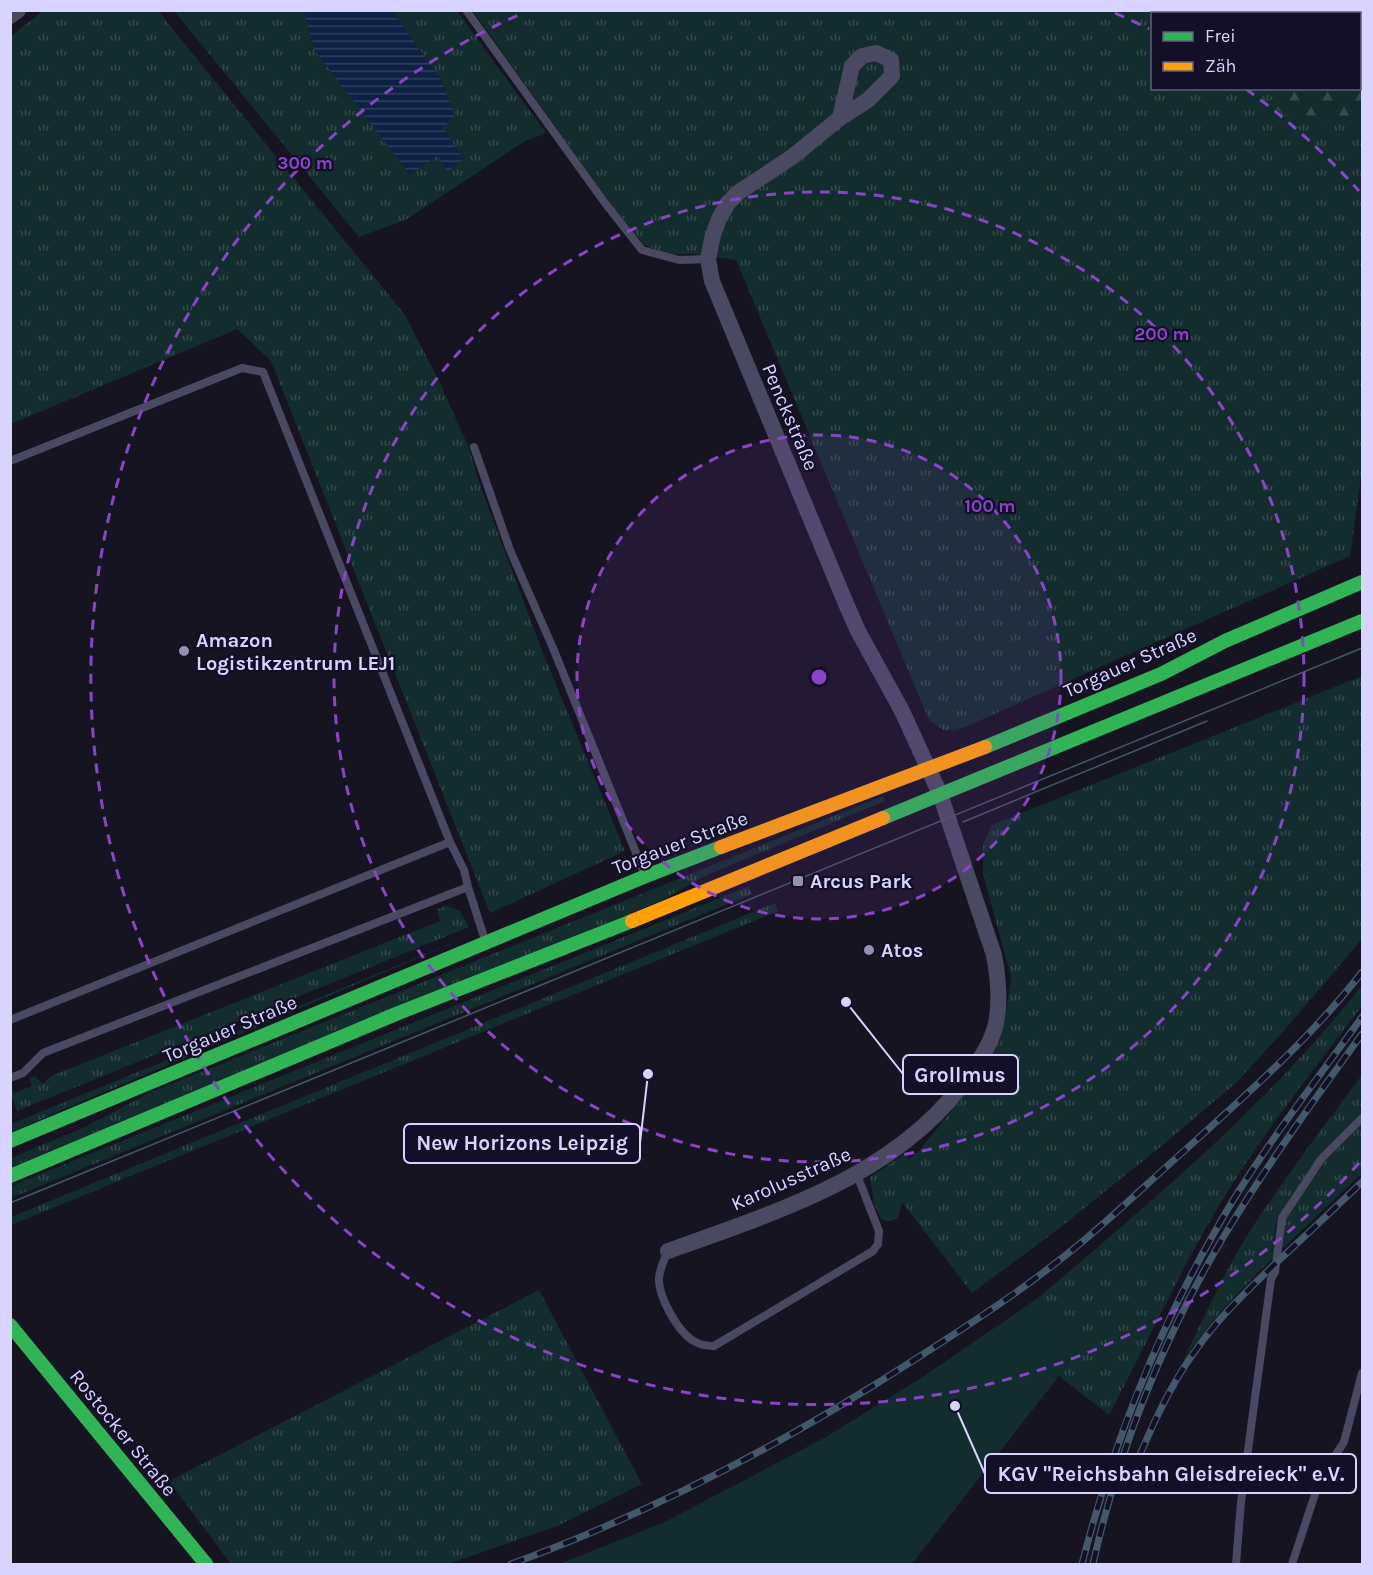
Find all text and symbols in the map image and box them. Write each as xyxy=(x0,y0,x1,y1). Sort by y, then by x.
legend xyxy=(1151,12,1361,90)
text: Frei xyxy=(1205,25,1236,47)
text: Zäh xyxy=(1205,55,1236,77)
text: 300 m xyxy=(277,152,333,174)
text: 200 m xyxy=(1134,323,1190,345)
street label: Penckstraße xyxy=(757,360,823,474)
text: 100 m xyxy=(965,495,1015,517)
street label: Torgauer Straße xyxy=(1060,623,1200,703)
place label: Amazon Logistikzentrum LEJ1 xyxy=(196,629,395,675)
marker: Amazon Logistikzentrum LEJ1 xyxy=(177,644,191,658)
centre of rings xyxy=(809,667,829,687)
street label: Torgauer Straße xyxy=(609,807,751,879)
place label: Arcus Park xyxy=(810,870,912,893)
marker: Arcus Park xyxy=(791,874,805,888)
place label: Atos xyxy=(881,939,923,962)
marker: Atos xyxy=(862,943,876,957)
street label: Torgauer Straße xyxy=(160,990,300,1068)
callout: Grollmus xyxy=(903,1055,1018,1094)
text: Grollmus xyxy=(914,1063,1006,1087)
callout: New Horizons Leipzig xyxy=(404,1124,640,1163)
text: New Horizons Leipzig xyxy=(416,1131,628,1155)
street label: Karolusstraße xyxy=(728,1142,854,1216)
street label: Rostocker Straße xyxy=(65,1365,181,1501)
callout: KGV "Reichsbahn Gleisdreieck" e.V. xyxy=(985,1454,1356,1493)
text: KGV "Reichsbahn Gleisdreieck" e.V. xyxy=(997,1462,1345,1486)

